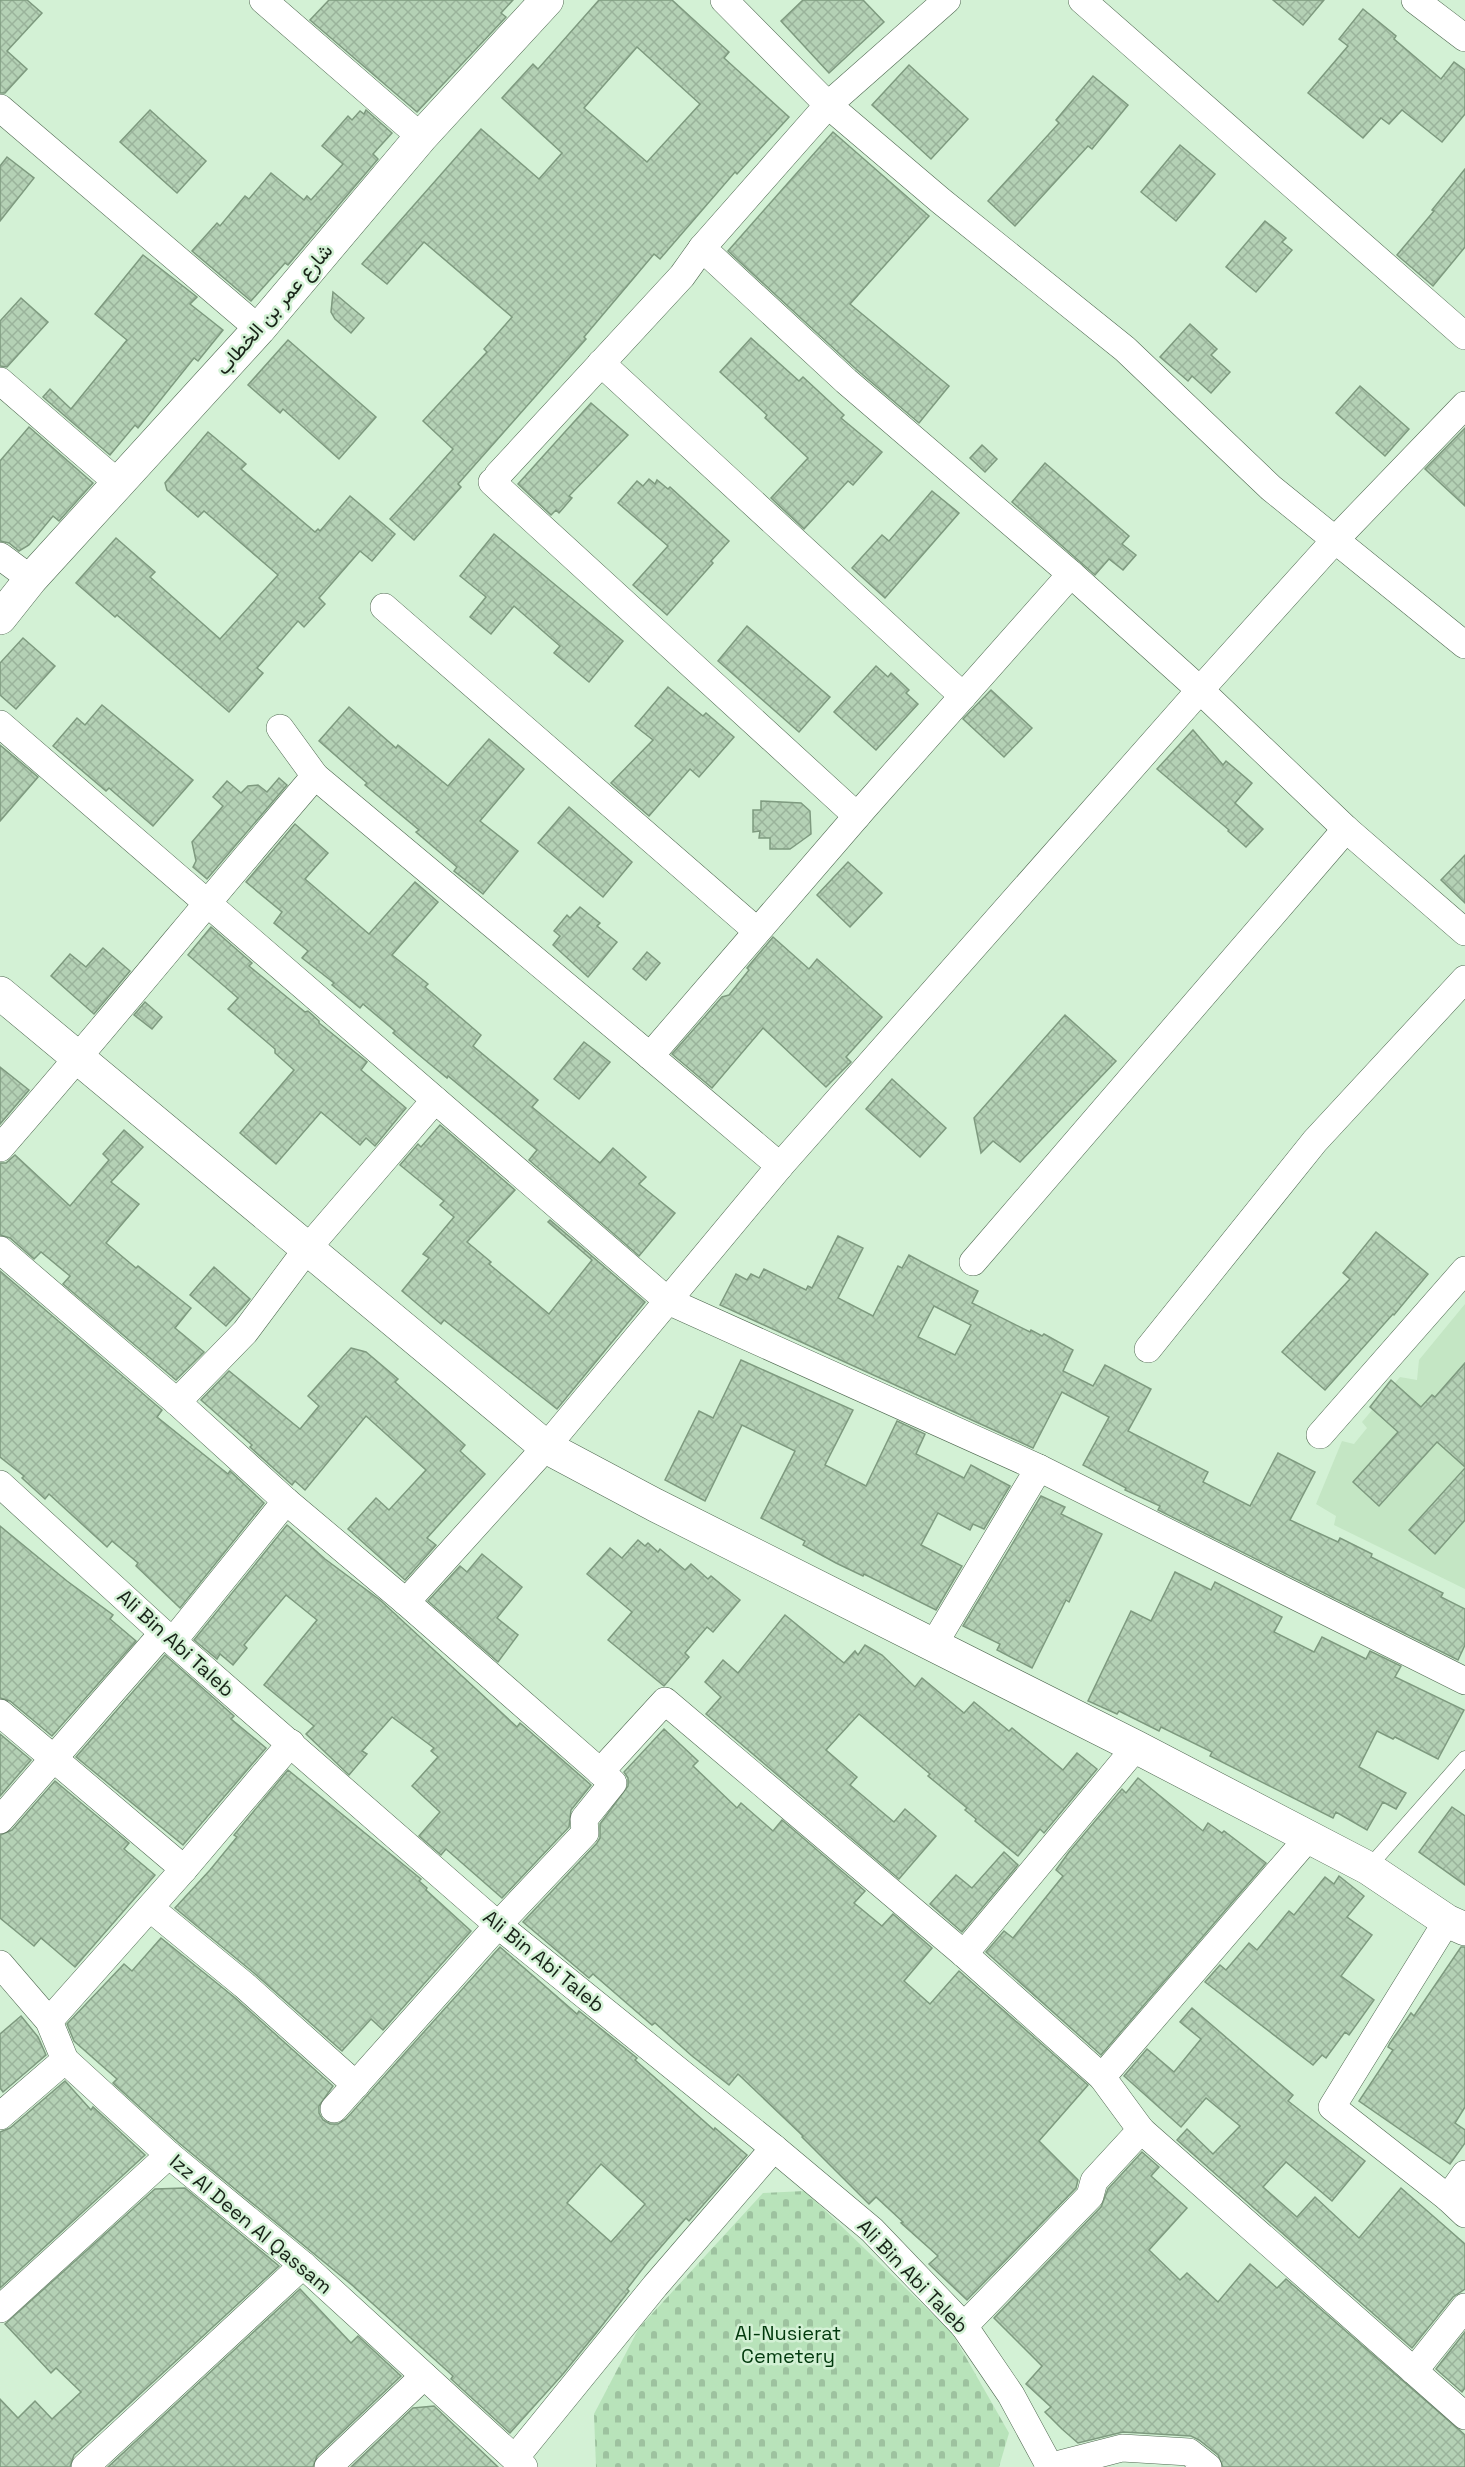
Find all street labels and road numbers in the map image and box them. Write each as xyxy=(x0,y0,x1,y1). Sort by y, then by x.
street label: شارع عمر بن الخطاب xyxy=(210,238,339,381)
street label: Ali Bin Abi Taleb xyxy=(112,1584,240,1702)
street label: Ali Bin Abi Taleb xyxy=(478,1904,610,2018)
street label: Izz Al Deen Al Qassam xyxy=(164,2148,338,2300)
street label: Ali Bin Abi Taleb xyxy=(852,2213,974,2339)

